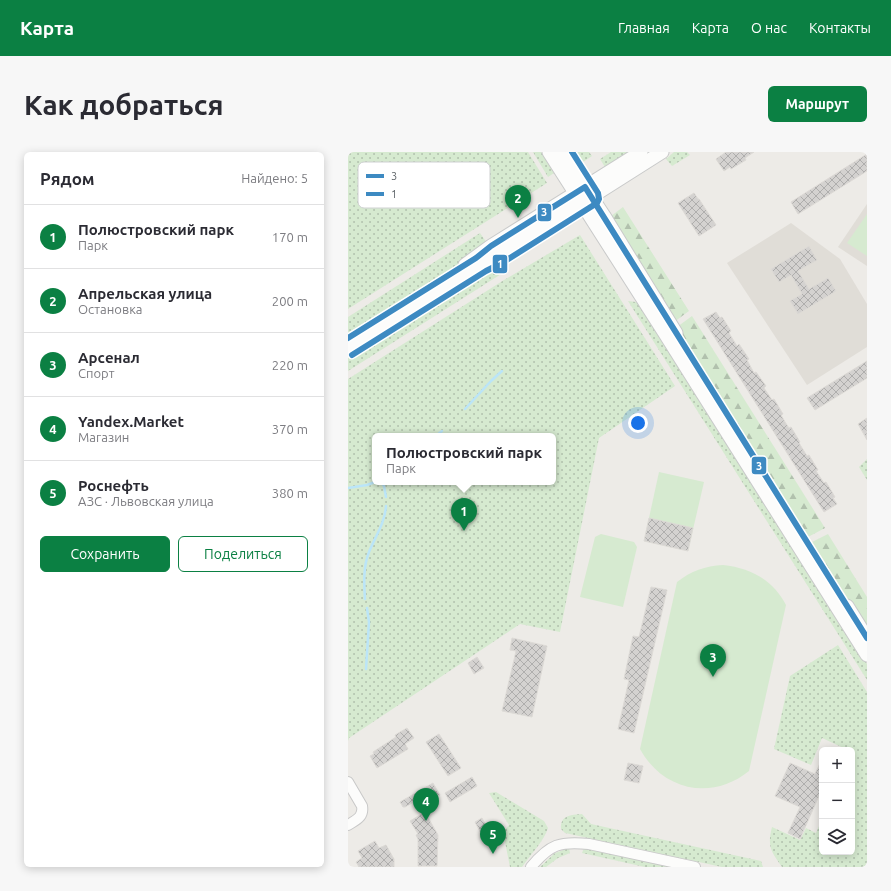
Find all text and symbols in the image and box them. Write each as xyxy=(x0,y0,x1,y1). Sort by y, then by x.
text: Карта xyxy=(20,17,74,39)
text: Главная xyxy=(618,20,670,36)
text: Карта xyxy=(692,20,729,36)
text: О нас xyxy=(751,20,787,36)
text: Контакты xyxy=(809,20,871,36)
button: Маршрут xyxy=(768,86,867,122)
text: Как добраться xyxy=(24,89,223,120)
legend xyxy=(358,162,490,208)
text: Рядом xyxy=(40,169,95,188)
text: 3 xyxy=(391,170,397,182)
text: Найдено: 5 xyxy=(241,171,308,185)
pin: 2 xyxy=(505,185,531,218)
text: 1 xyxy=(391,188,397,200)
line badge: 3 xyxy=(537,203,552,222)
text: 3 xyxy=(541,206,547,218)
text: Полюстровский парк xyxy=(78,221,234,238)
text: 1 xyxy=(49,230,57,244)
text: 170 m xyxy=(272,230,308,244)
text: Парк xyxy=(78,238,108,252)
line badge: 1 xyxy=(492,254,508,274)
text: 1 xyxy=(497,258,503,270)
text: Апрельская улица xyxy=(78,285,212,302)
text: 2 xyxy=(49,294,57,308)
text: 200 m xyxy=(272,294,308,308)
text: Остановка xyxy=(78,302,143,316)
text: Арсенал xyxy=(78,349,140,366)
text: 3 xyxy=(49,358,57,372)
text: 220 m xyxy=(272,358,308,372)
text: Спорт xyxy=(78,366,114,380)
text: Yandex.Market xyxy=(78,413,184,430)
your location xyxy=(628,413,648,433)
text: 4 xyxy=(49,422,57,436)
text: 370 m xyxy=(272,422,308,436)
text: Магазин xyxy=(78,430,129,444)
popup xyxy=(372,433,556,485)
text: Полюстровский парк xyxy=(386,444,542,461)
line badge: 3 xyxy=(751,456,767,475)
text: 3 xyxy=(756,460,762,472)
text: Парк xyxy=(386,461,416,475)
text: Роснефть xyxy=(78,477,149,494)
text: 5 xyxy=(49,486,57,500)
text: 380 m xyxy=(272,486,308,500)
text: АЗС · Львовская улица xyxy=(78,494,214,508)
pin: 1 xyxy=(451,498,477,531)
button: Сохранить xyxy=(40,536,170,572)
button: Поделиться xyxy=(178,536,308,572)
pin: 3 xyxy=(700,644,726,677)
map controls xyxy=(819,747,855,855)
button: + xyxy=(819,747,855,783)
button: − xyxy=(819,783,855,819)
pin: 4 xyxy=(413,788,439,821)
button: layers xyxy=(819,819,855,855)
pin: 5 xyxy=(480,821,506,854)

